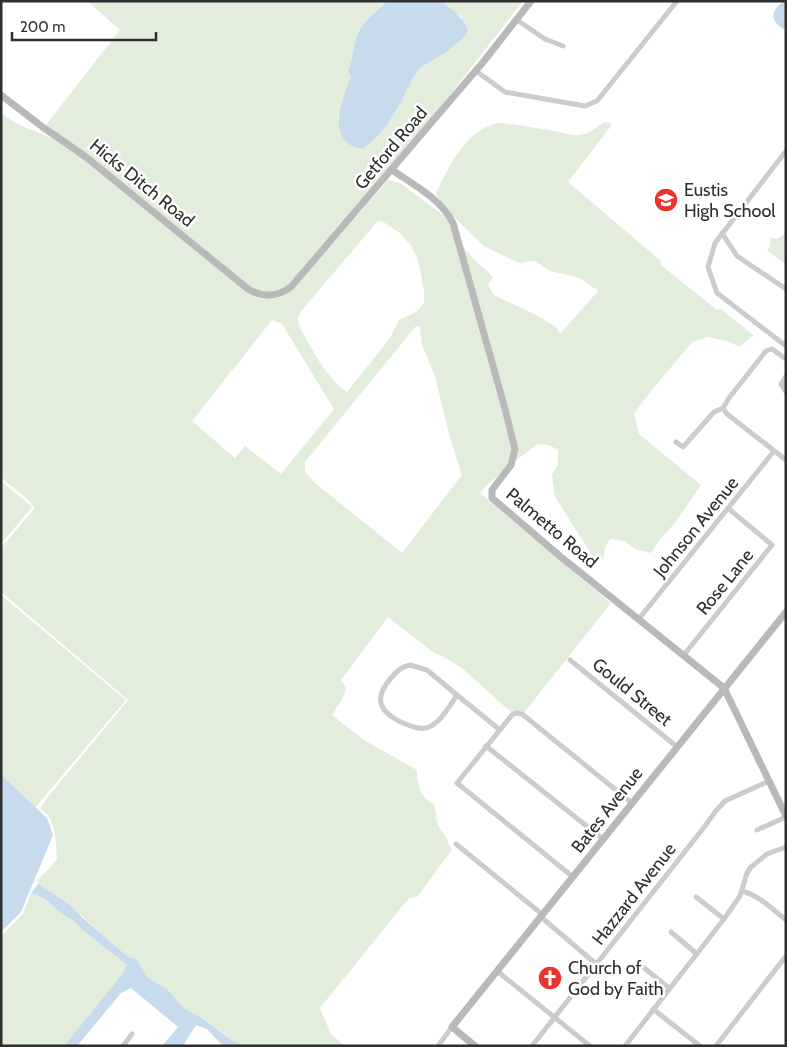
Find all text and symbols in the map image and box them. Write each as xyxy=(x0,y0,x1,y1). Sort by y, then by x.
scale bar xyxy=(12,10,156,42)
text: 200 m xyxy=(20,18,65,36)
street label: Getford Road xyxy=(350,102,432,194)
street label: Hicks Ditch Road xyxy=(85,134,199,232)
place label: Eustis High School xyxy=(684,179,776,222)
school or university icon: Eustis High School xyxy=(653,187,679,213)
street label: Johnson Avenue xyxy=(648,472,743,582)
street label: Palmetto Road xyxy=(502,483,602,573)
street label: Rose Lane xyxy=(692,545,758,619)
street label: Gould Street xyxy=(588,653,676,731)
street label: Bates Avenue xyxy=(567,763,647,857)
street label: Hazzard Avenue xyxy=(587,839,681,949)
place label: Church of God by Faith xyxy=(568,957,664,1000)
church icon: Church of God by Faith xyxy=(537,965,563,991)

